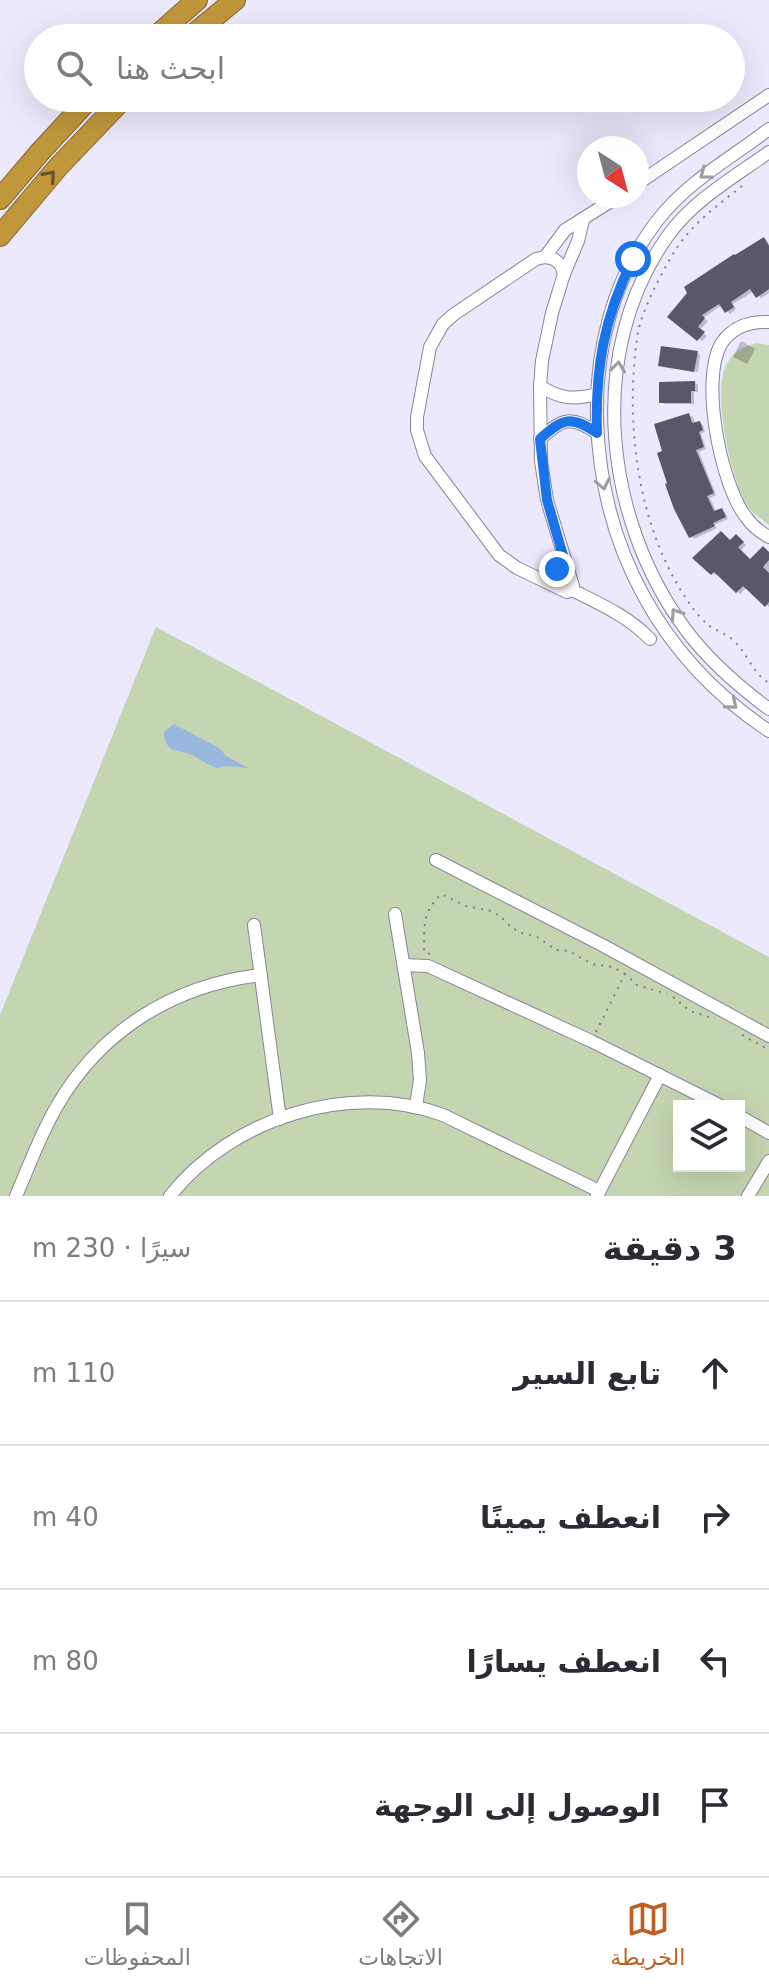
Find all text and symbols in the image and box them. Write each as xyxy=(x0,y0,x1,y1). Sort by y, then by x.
search box xyxy=(24,24,745,112)
icon: search xyxy=(52,46,96,90)
text: ابحث هنا xyxy=(116,51,225,86)
north arrow xyxy=(577,136,649,208)
one-way arrow xyxy=(699,164,714,178)
one-way arrow xyxy=(40,170,54,185)
route start xyxy=(615,241,651,277)
one-way arrow xyxy=(609,360,626,373)
one-way arrow xyxy=(594,477,611,490)
route end xyxy=(539,551,575,587)
one-way arrow xyxy=(670,609,685,623)
one-way arrow xyxy=(723,694,737,709)
map controls xyxy=(673,1100,745,1172)
button: layers xyxy=(673,1100,745,1172)
text: 3 دقيقة xyxy=(603,1228,737,1268)
text: سيرًا · 230 m xyxy=(32,1233,191,1263)
icon: ahead xyxy=(693,1351,737,1395)
text: تابع السير xyxy=(513,1356,661,1391)
text: 110 m xyxy=(32,1358,115,1388)
icon: right xyxy=(693,1495,737,1539)
text: انعطف يمينًا xyxy=(480,1500,661,1535)
text: 40 m xyxy=(32,1502,99,1532)
icon: left xyxy=(693,1639,737,1683)
text: انعطف يسارًا xyxy=(467,1644,661,1679)
text: 80 m xyxy=(32,1646,99,1676)
icon: arrive xyxy=(693,1783,737,1827)
text: الوصول إلى الوجهة xyxy=(374,1788,661,1823)
tab: المحفوظات xyxy=(84,1897,191,1970)
tab: الاتجاهات xyxy=(358,1897,443,1970)
tab: الخريطة xyxy=(610,1897,685,1970)

